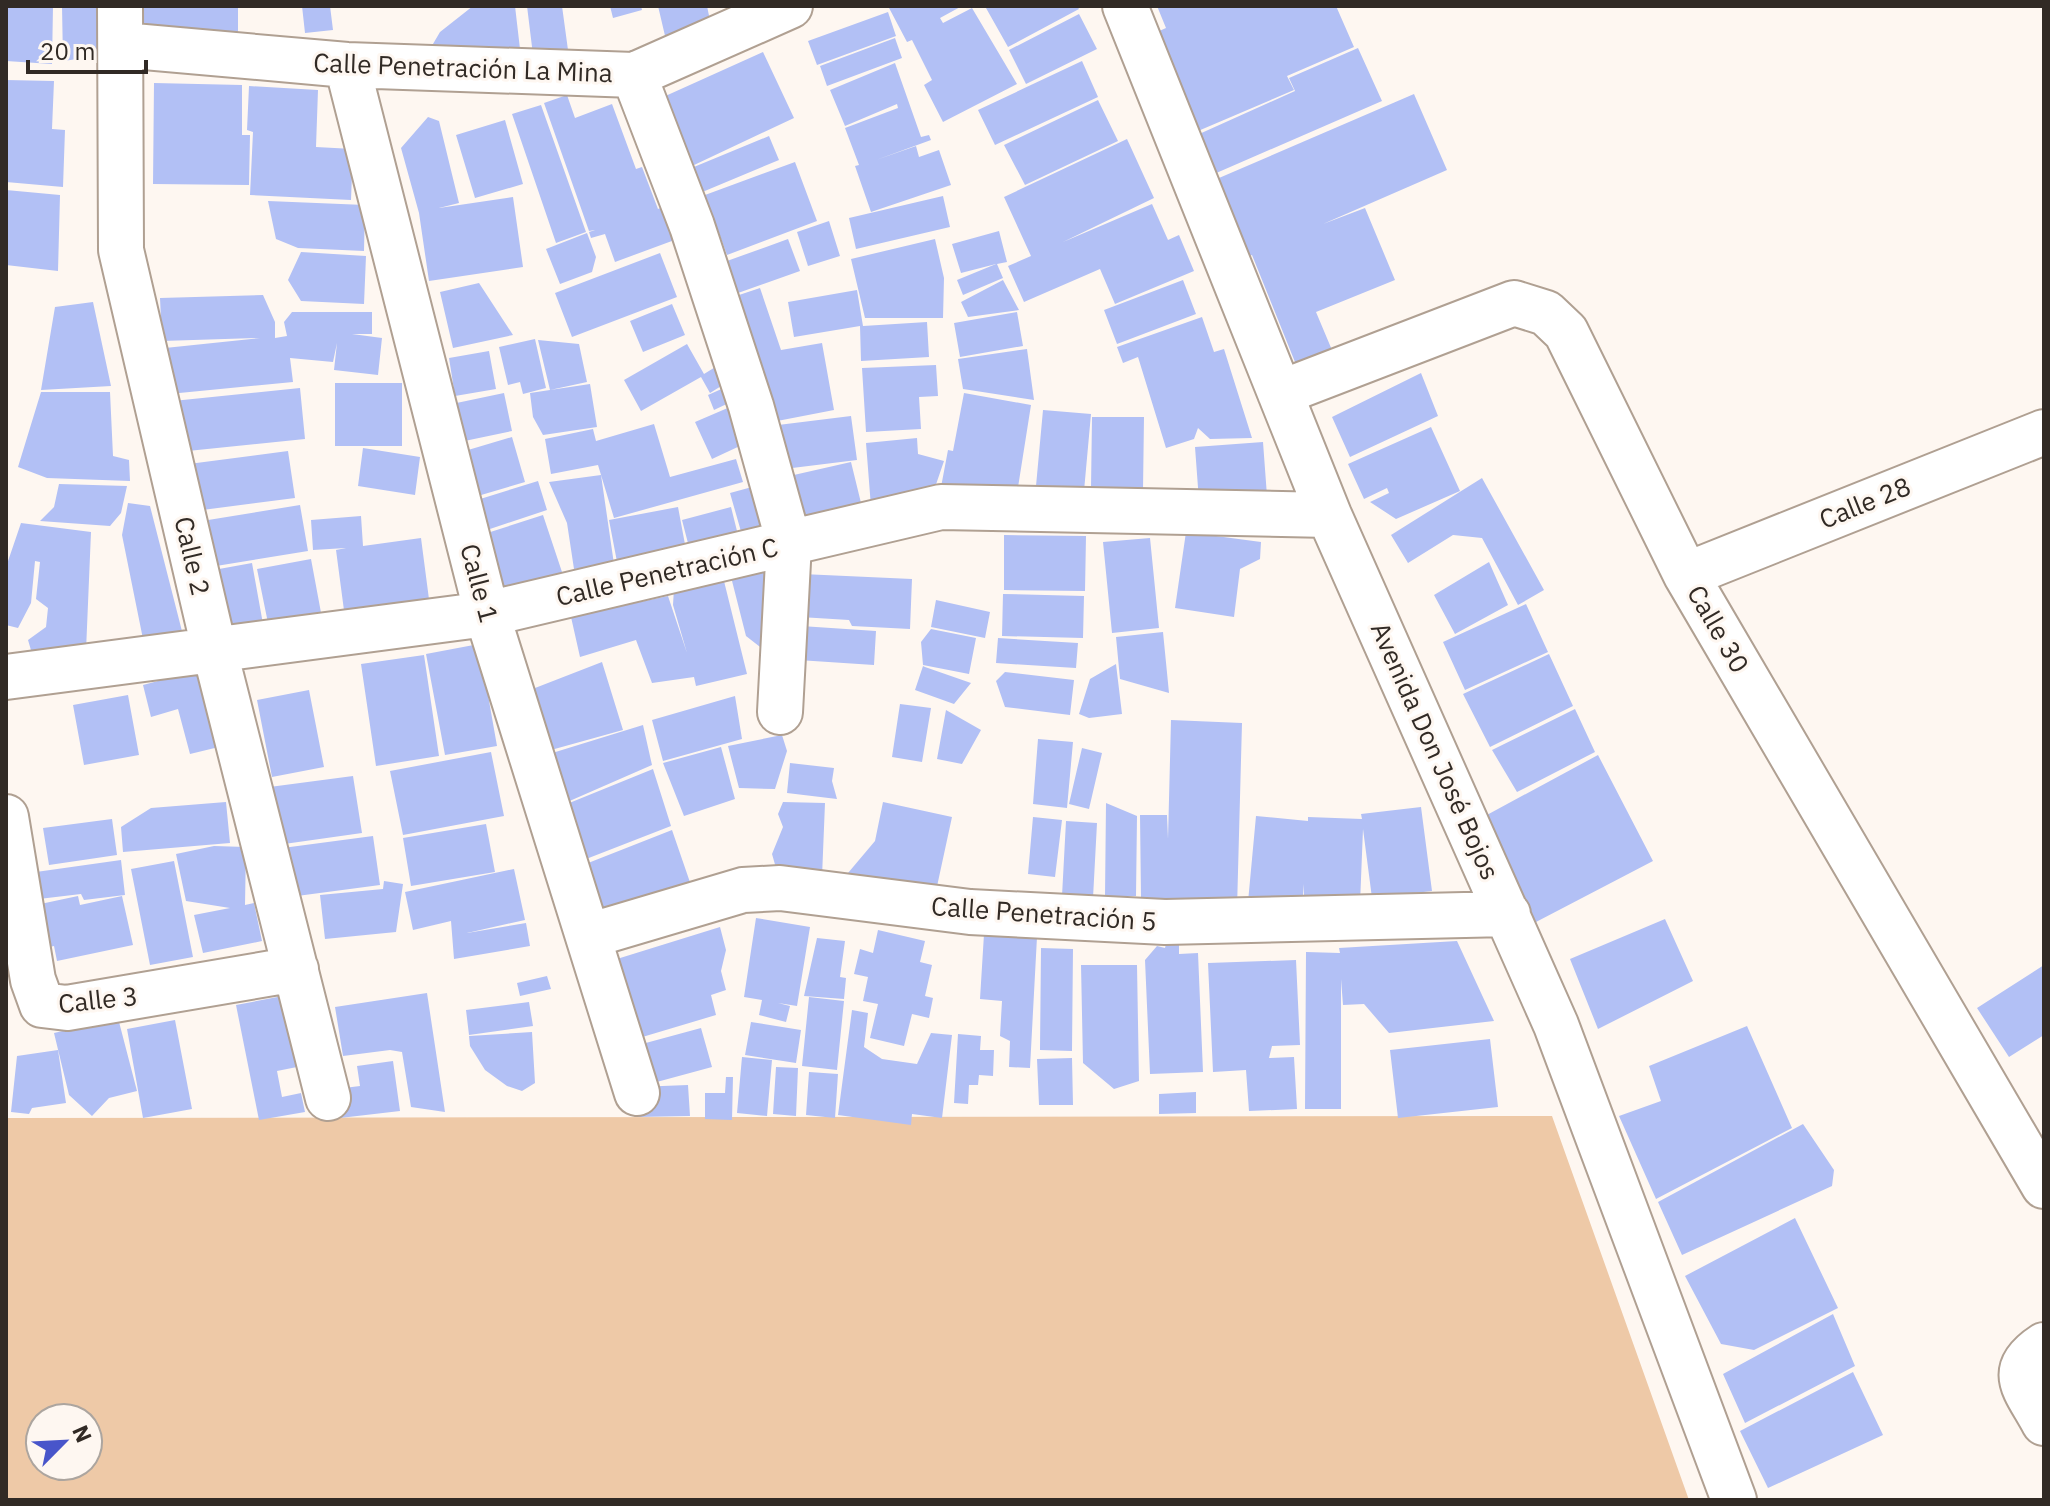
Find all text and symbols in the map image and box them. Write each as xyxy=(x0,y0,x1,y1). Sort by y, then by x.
scale bar xyxy=(28,24,146,74)
text: 20 m xyxy=(40,35,95,67)
street label: Calle Penetración La Mina xyxy=(313,45,614,89)
street label: Calle 28 xyxy=(1814,468,1915,536)
street label: Calle 2 xyxy=(167,513,219,599)
street label: Calle Penetración C xyxy=(553,529,781,613)
street label: Calle 1 xyxy=(453,540,507,626)
street label: Calle 30 xyxy=(1680,579,1758,678)
street label: Avenida Don José Bojos xyxy=(1364,616,1508,885)
street label: Calle Penetración 5 xyxy=(930,888,1158,938)
street label: Calle 3 xyxy=(56,978,139,1020)
north arrow xyxy=(24,1402,104,1482)
text: N xyxy=(66,1420,99,1447)

